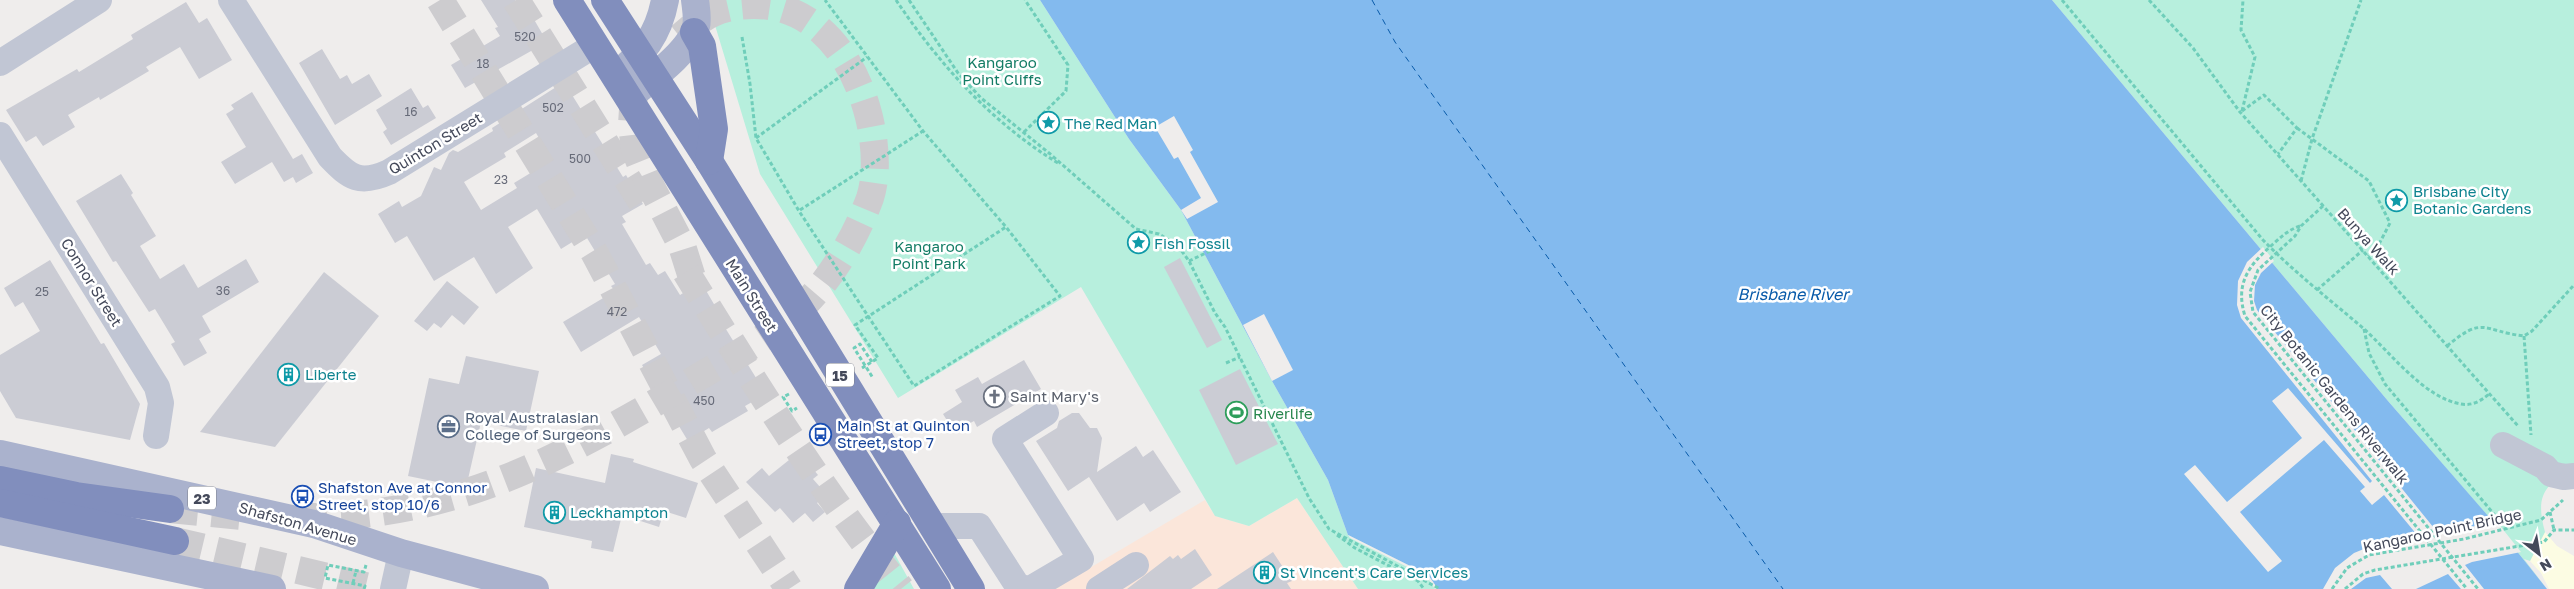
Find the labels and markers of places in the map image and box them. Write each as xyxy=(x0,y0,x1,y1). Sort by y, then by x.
place icon: The Red Man xyxy=(1036,111,1060,135)
place label: The Red Man xyxy=(1064,114,1157,132)
place label: Brisbane City Botanic Gardens xyxy=(2413,182,2532,217)
place icon: Brisbane City Botanic Gardens xyxy=(2385,188,2409,212)
place icon: Fish Fossil xyxy=(1126,231,1150,255)
place label: Fish Fossil xyxy=(1154,234,1231,252)
building icon: Liberte xyxy=(277,362,301,386)
place label: Liberte xyxy=(305,365,357,383)
church icon: Saint Mary's xyxy=(982,384,1006,408)
place label: Saint Mary's xyxy=(1010,387,1099,405)
sports icon: Riverlife xyxy=(1225,401,1249,425)
place label: Riverlife xyxy=(1253,404,1313,422)
place label: Royal Australasian College of Surgeons xyxy=(465,408,611,443)
office icon: Royal Australasian College of Surgeons xyxy=(437,414,461,438)
place label: Main St at Quinton Street, stop 7 xyxy=(837,416,970,451)
bus stop icon: Main St at Quinton Street, stop 7 xyxy=(809,422,833,446)
place label: Shafston Ave at Connor Street, stop 10/6 xyxy=(318,478,487,513)
bus stop icon: Shafston Ave at Connor Street, stop 10/6 xyxy=(290,484,314,508)
building icon: Leckhampton xyxy=(542,500,566,524)
place label: Leckhampton xyxy=(570,503,668,521)
building icon: St Vincent's Care Services xyxy=(1252,560,1276,584)
place label: St Vincent's Care Services xyxy=(1280,563,1468,581)

